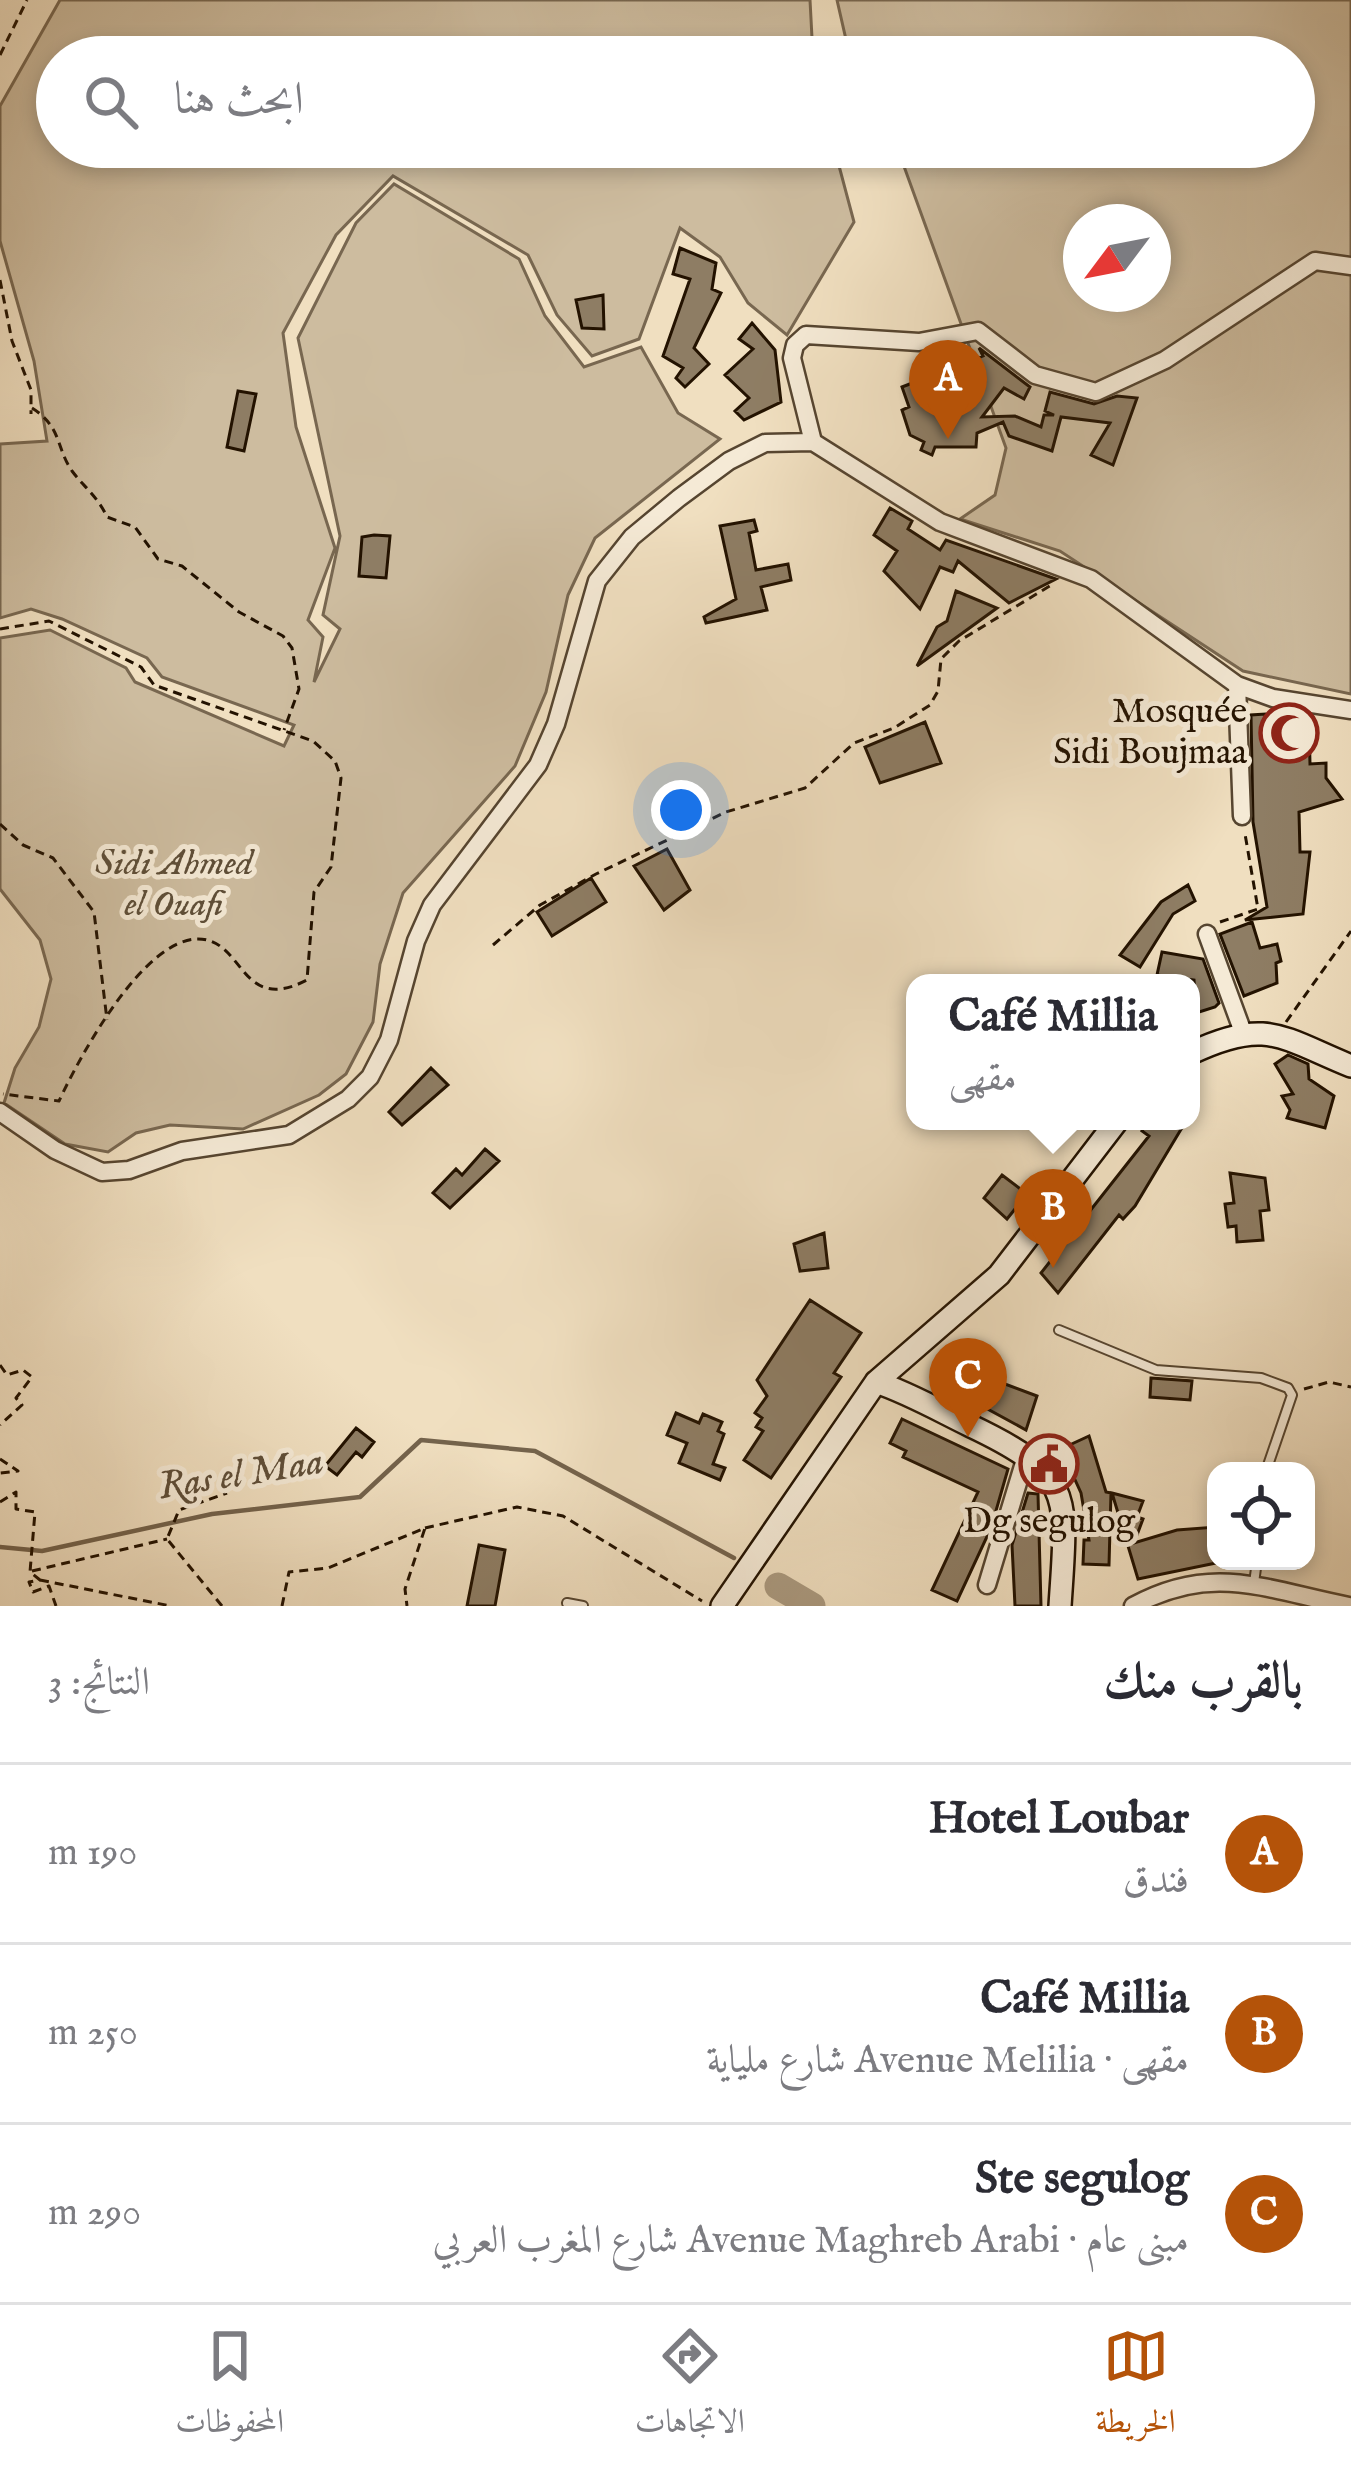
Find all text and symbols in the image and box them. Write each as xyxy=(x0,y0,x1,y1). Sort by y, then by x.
search box xyxy=(36,36,1315,168)
icon: search xyxy=(78,69,144,135)
text: ابحث هنا xyxy=(174,72,304,129)
north arrow xyxy=(1063,204,1171,312)
pin: A xyxy=(909,340,987,439)
place label: Mosquée Sidi Boujmaa xyxy=(1053,689,1247,776)
mosque icon: Mosquée Sidi Boujmaa xyxy=(1258,702,1320,764)
your location xyxy=(651,780,711,840)
park label: Sidi Ahmed el Ouafi xyxy=(95,841,255,928)
popup xyxy=(906,974,1200,1130)
text: Café Millia xyxy=(949,989,1157,1046)
text: مقهى xyxy=(949,1055,1017,1104)
pin: B xyxy=(1014,1169,1092,1268)
pin: C xyxy=(929,1338,1007,1437)
public building icon: Dg segulog xyxy=(1018,1433,1080,1495)
water label: Ras el Maa xyxy=(155,1438,327,1512)
map controls xyxy=(1207,1462,1315,1570)
button: locate xyxy=(1207,1462,1315,1570)
place label: Dg segulog xyxy=(963,1499,1136,1545)
text: بالقرب منك xyxy=(1103,1651,1303,1716)
text: النتائج: 3 xyxy=(48,1659,150,1708)
text: Hotel Loubar xyxy=(929,1791,1189,1848)
text: 190 m xyxy=(48,1829,137,1878)
text: A xyxy=(1251,1829,1277,1878)
text: فندق xyxy=(1123,1857,1189,1906)
text: Café Millia xyxy=(980,1971,1189,2028)
text: 250 m xyxy=(48,2009,138,2058)
text: B xyxy=(1251,2009,1277,2058)
text: مقهى · Avenue Melilia شارع ملياية xyxy=(706,2037,1189,2086)
text: Ste segulog xyxy=(975,2151,1189,2208)
text: 290 m xyxy=(48,2189,141,2238)
text: C xyxy=(1250,2189,1278,2238)
text: مبنى عام · Avenue Maghreb Arabi شارع المغرب العربي xyxy=(433,2217,1189,2266)
tab: المحفوظات xyxy=(175,2323,284,2453)
tab: الاتجاهات xyxy=(635,2323,745,2453)
tab: الخريطة xyxy=(1095,2323,1176,2453)

